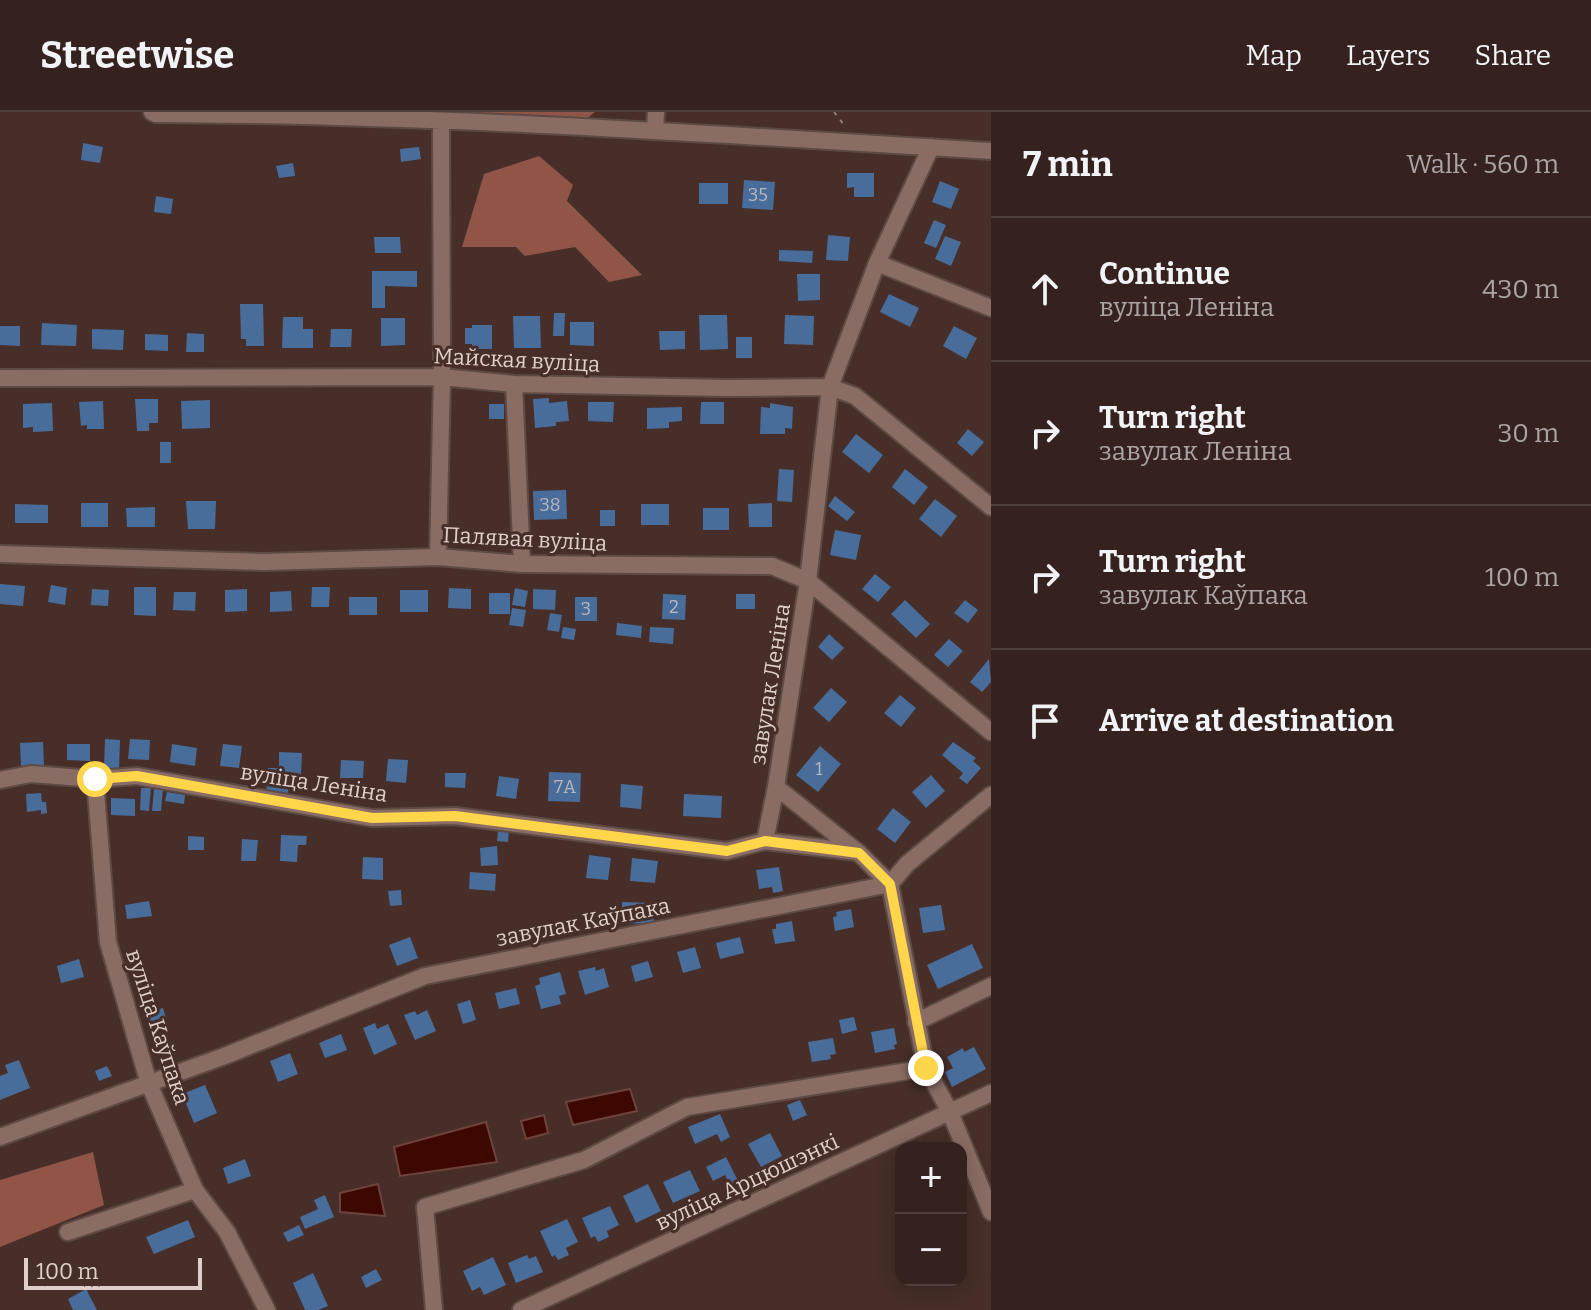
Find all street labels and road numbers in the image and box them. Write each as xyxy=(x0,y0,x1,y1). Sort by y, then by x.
street label: Майская вуліца xyxy=(433,342,601,378)
street label: Палявая вуліца xyxy=(442,521,608,557)
street label: завулак Леніна xyxy=(744,601,796,767)
street label: вуліца Леніна xyxy=(239,758,389,808)
street label: завулак Каўпака xyxy=(494,892,672,952)
street label: вуліца Каўпака xyxy=(120,946,196,1108)
street label: вуліца Арцюшэнкі xyxy=(651,1128,843,1236)

